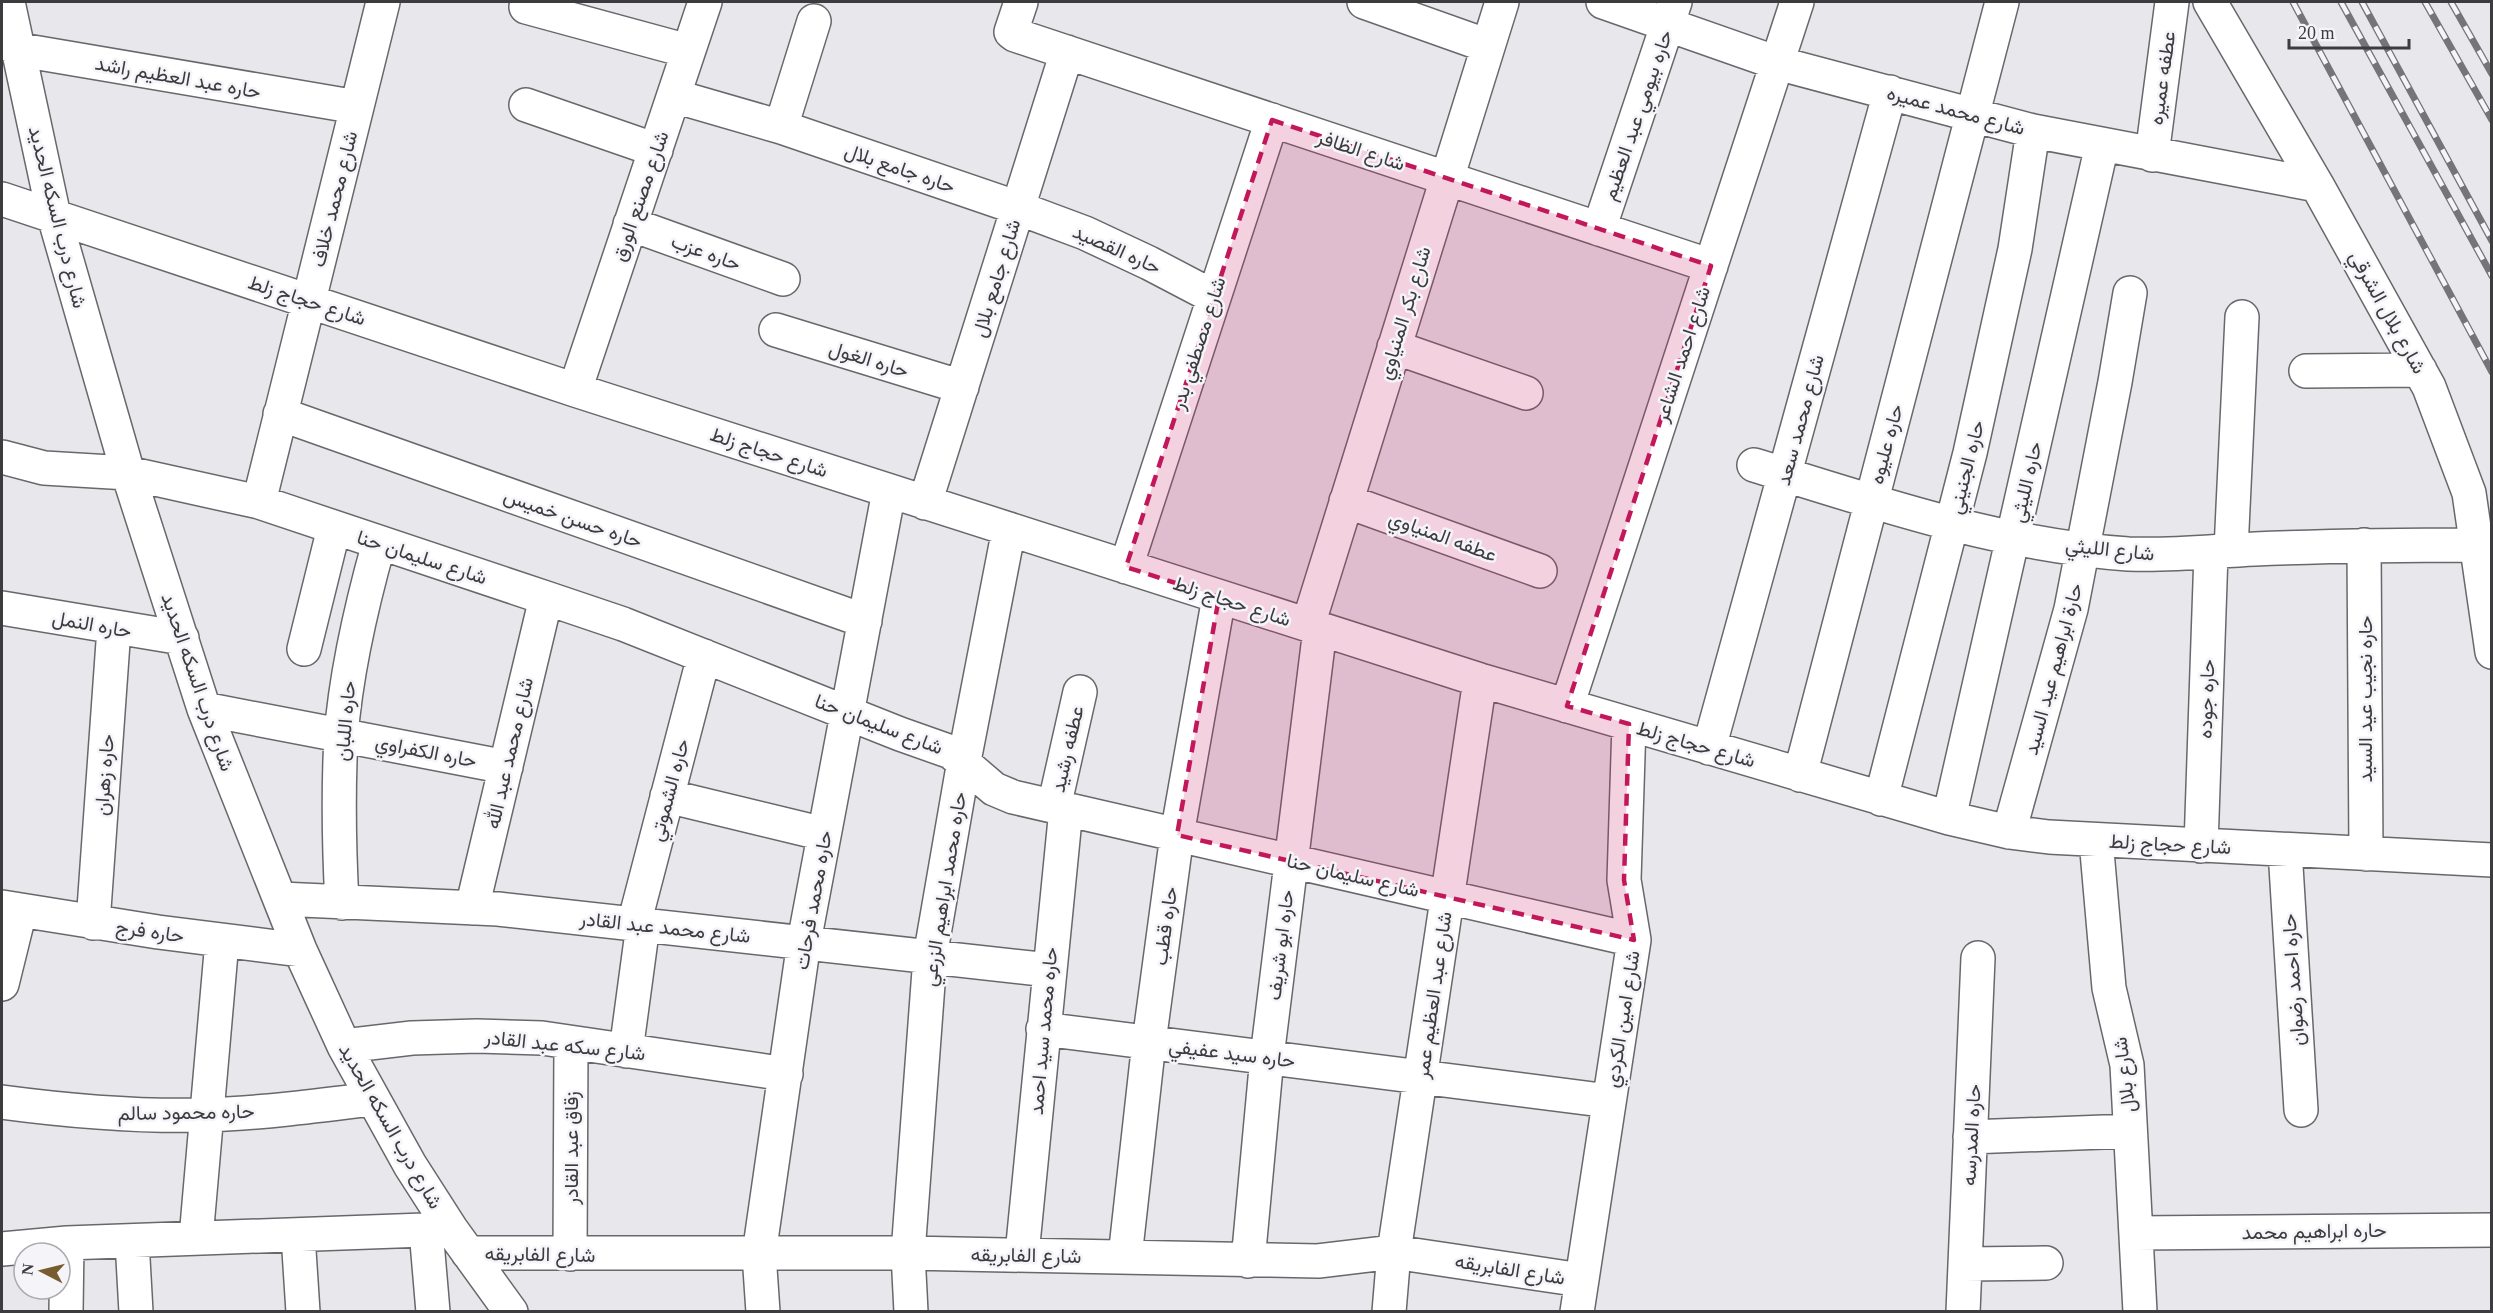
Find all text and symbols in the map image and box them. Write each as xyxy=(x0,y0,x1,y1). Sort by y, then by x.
scale bar xyxy=(2289,12,2409,50)
text: 20 m xyxy=(2298,23,2335,43)
street label: حاره بيومي عبد العظيم xyxy=(1598,27,1682,205)
street label: عطفه عميره xyxy=(2145,30,2181,127)
street label: حاره عبد العظيم راشد xyxy=(93,52,263,104)
street label: شارع محمد عميره xyxy=(1884,81,2027,142)
street label: شارع درب السكه الحديد xyxy=(22,124,91,311)
street label: شارع الظافر xyxy=(1312,125,1408,177)
street label: شارع مصنع الورق xyxy=(607,128,675,265)
street label: شارع محمد خلاف xyxy=(306,129,364,270)
street label: حاره جامع بلال xyxy=(841,139,958,200)
street label: شارع جامع بلال xyxy=(968,216,1027,341)
street label: حاره القصيد xyxy=(1069,220,1164,280)
street label: حاره عزب xyxy=(668,229,744,277)
street label: شارع بكر المنياوي xyxy=(1373,244,1440,384)
street label: شارع بلال الشرقي xyxy=(2340,247,2431,380)
street label: شارع حجاج زلط xyxy=(244,271,369,332)
street label: شارع مصطفي بدر xyxy=(1166,274,1235,415)
street label: شارع احمد الشاعر xyxy=(1649,284,1717,426)
street label: حاره الغول xyxy=(826,337,911,383)
street label: شارع محمد سعد xyxy=(1772,352,1831,489)
street label: حاره عليوه xyxy=(1865,402,1909,487)
street label: حاره الجنيني xyxy=(1944,418,1994,518)
street label: شارع حجاج زلط xyxy=(706,423,831,484)
street label: حاره الليثي xyxy=(2006,439,2052,526)
street label: حاره حسن خميس xyxy=(500,484,645,554)
street label: عطفه المنياوي xyxy=(1384,506,1500,571)
street label: شارع سليمان حنا xyxy=(353,526,490,591)
street label: شارع الليثي xyxy=(2064,533,2156,571)
street label: شارع حجاج زلط xyxy=(1169,572,1294,633)
street label: حارة ابراهيم عيد السيد xyxy=(2019,581,2088,758)
street label: شارع درب السكه الحديد xyxy=(154,590,239,775)
street label: حاره النمل xyxy=(50,606,133,644)
street label: حاره نجيب عيد السيد xyxy=(2354,616,2378,782)
street label: حاره جوده xyxy=(2194,659,2220,739)
street label: شارع محمد عبد الله xyxy=(480,675,540,832)
street label: حاره اللبان xyxy=(331,680,361,762)
street label: شارع سليمان حنا xyxy=(811,690,946,761)
street label: عطفه رشيد xyxy=(1046,704,1090,795)
street label: شارع حجاج زلط xyxy=(1633,717,1758,774)
street label: حاره الكفراوي xyxy=(372,730,479,777)
street label: حاره زهران xyxy=(90,733,120,817)
street label: حاره الشموتي xyxy=(645,736,699,845)
street label: حاره محمد ابراهيم الزرعي xyxy=(918,790,976,989)
street label: حاره محمد فرحات xyxy=(790,829,838,972)
street label: شارع حجاج زلط xyxy=(2108,830,2232,861)
street label: شارع سليمان حنا xyxy=(1284,849,1421,904)
street label: حاره قطب xyxy=(1149,885,1183,967)
street label: حاره ابو شريف xyxy=(1262,889,1300,1002)
street label: شارع محمد عبد القادر xyxy=(577,907,751,950)
street label: شارع عبد العظيم عمر xyxy=(1410,910,1459,1081)
street label: حاره احمد رضوان xyxy=(2277,913,2311,1047)
street label: حاره فرج xyxy=(114,915,185,950)
street label: حاره محمد سيد احمد xyxy=(1025,946,1063,1116)
street label: شارع امين الكردي xyxy=(1600,949,1650,1090)
street label: شارع سكه عبد القادر xyxy=(482,1026,647,1067)
street label: حاره سيد عفيفي xyxy=(1167,1034,1297,1078)
street label: شارع بلال xyxy=(2108,1036,2143,1114)
street label: شارع درب السكه الحديد xyxy=(332,1040,447,1214)
street label: حاره المدرسه xyxy=(1957,1083,1987,1187)
street label: زقاق عبد القادر xyxy=(560,1091,584,1206)
street label: حاره محمود سالم xyxy=(117,1100,255,1126)
street label: حاره ابراهيم محمد xyxy=(2241,1219,2387,1245)
north arrow xyxy=(12,1241,72,1301)
street label: شارع الفابريقه xyxy=(484,1242,596,1269)
street label: شارع الفابريقه xyxy=(970,1243,1082,1270)
street label: شارع الفابريقه xyxy=(1453,1249,1567,1292)
text: N xyxy=(18,1262,37,1276)

